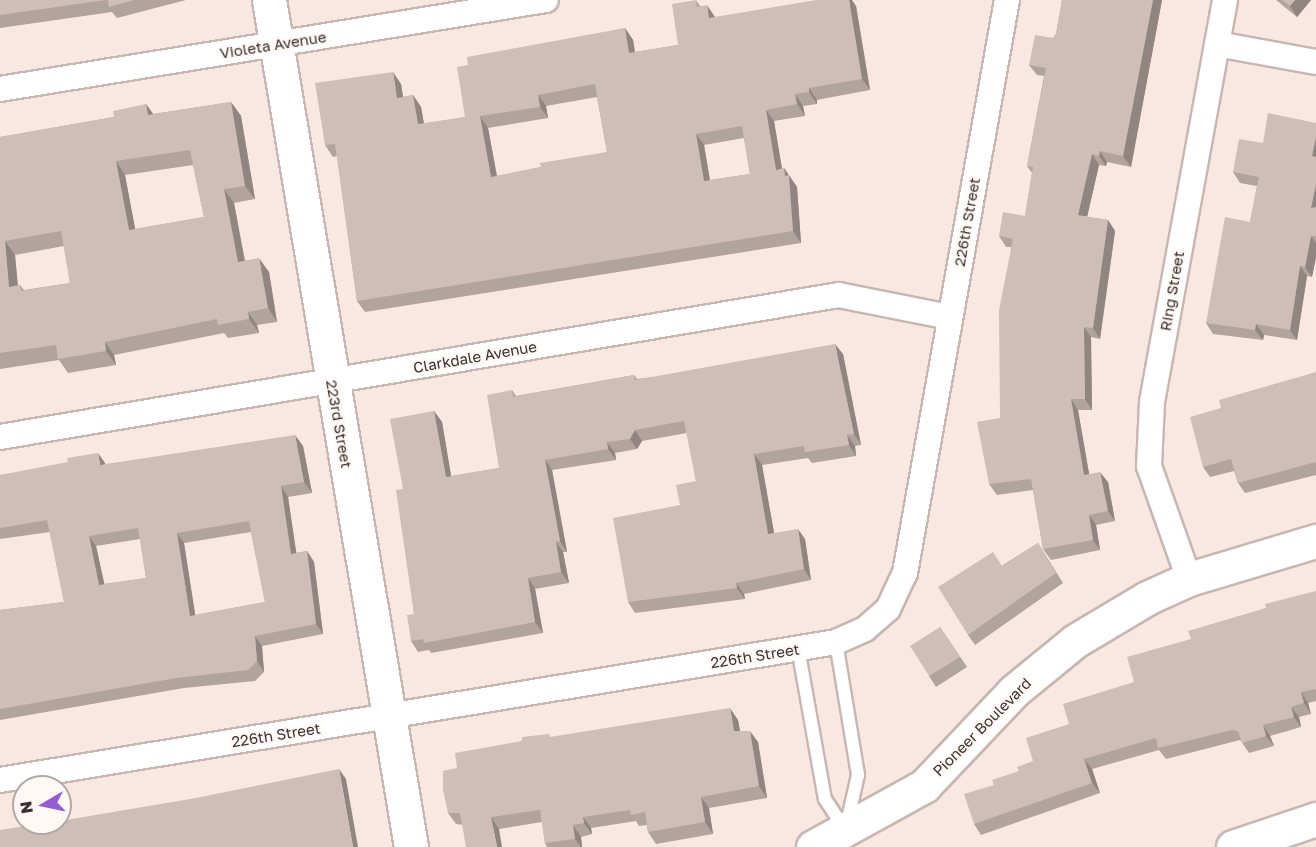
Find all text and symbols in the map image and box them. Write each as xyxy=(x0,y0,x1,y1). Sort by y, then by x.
street label: Violeta Avenue xyxy=(218,28,328,62)
street label: 226th Street xyxy=(950,176,984,268)
street label: Ring Street xyxy=(1156,250,1188,332)
street label: Clarkdale Avenue xyxy=(412,337,538,377)
street label: 223rd Street xyxy=(322,378,356,470)
street label: 226th Street xyxy=(709,640,801,672)
street label: Pioneer Boulevard xyxy=(929,674,1035,780)
street label: 226th Street xyxy=(230,719,322,751)
north arrow xyxy=(12,775,72,835)
text: N xyxy=(15,800,37,815)

